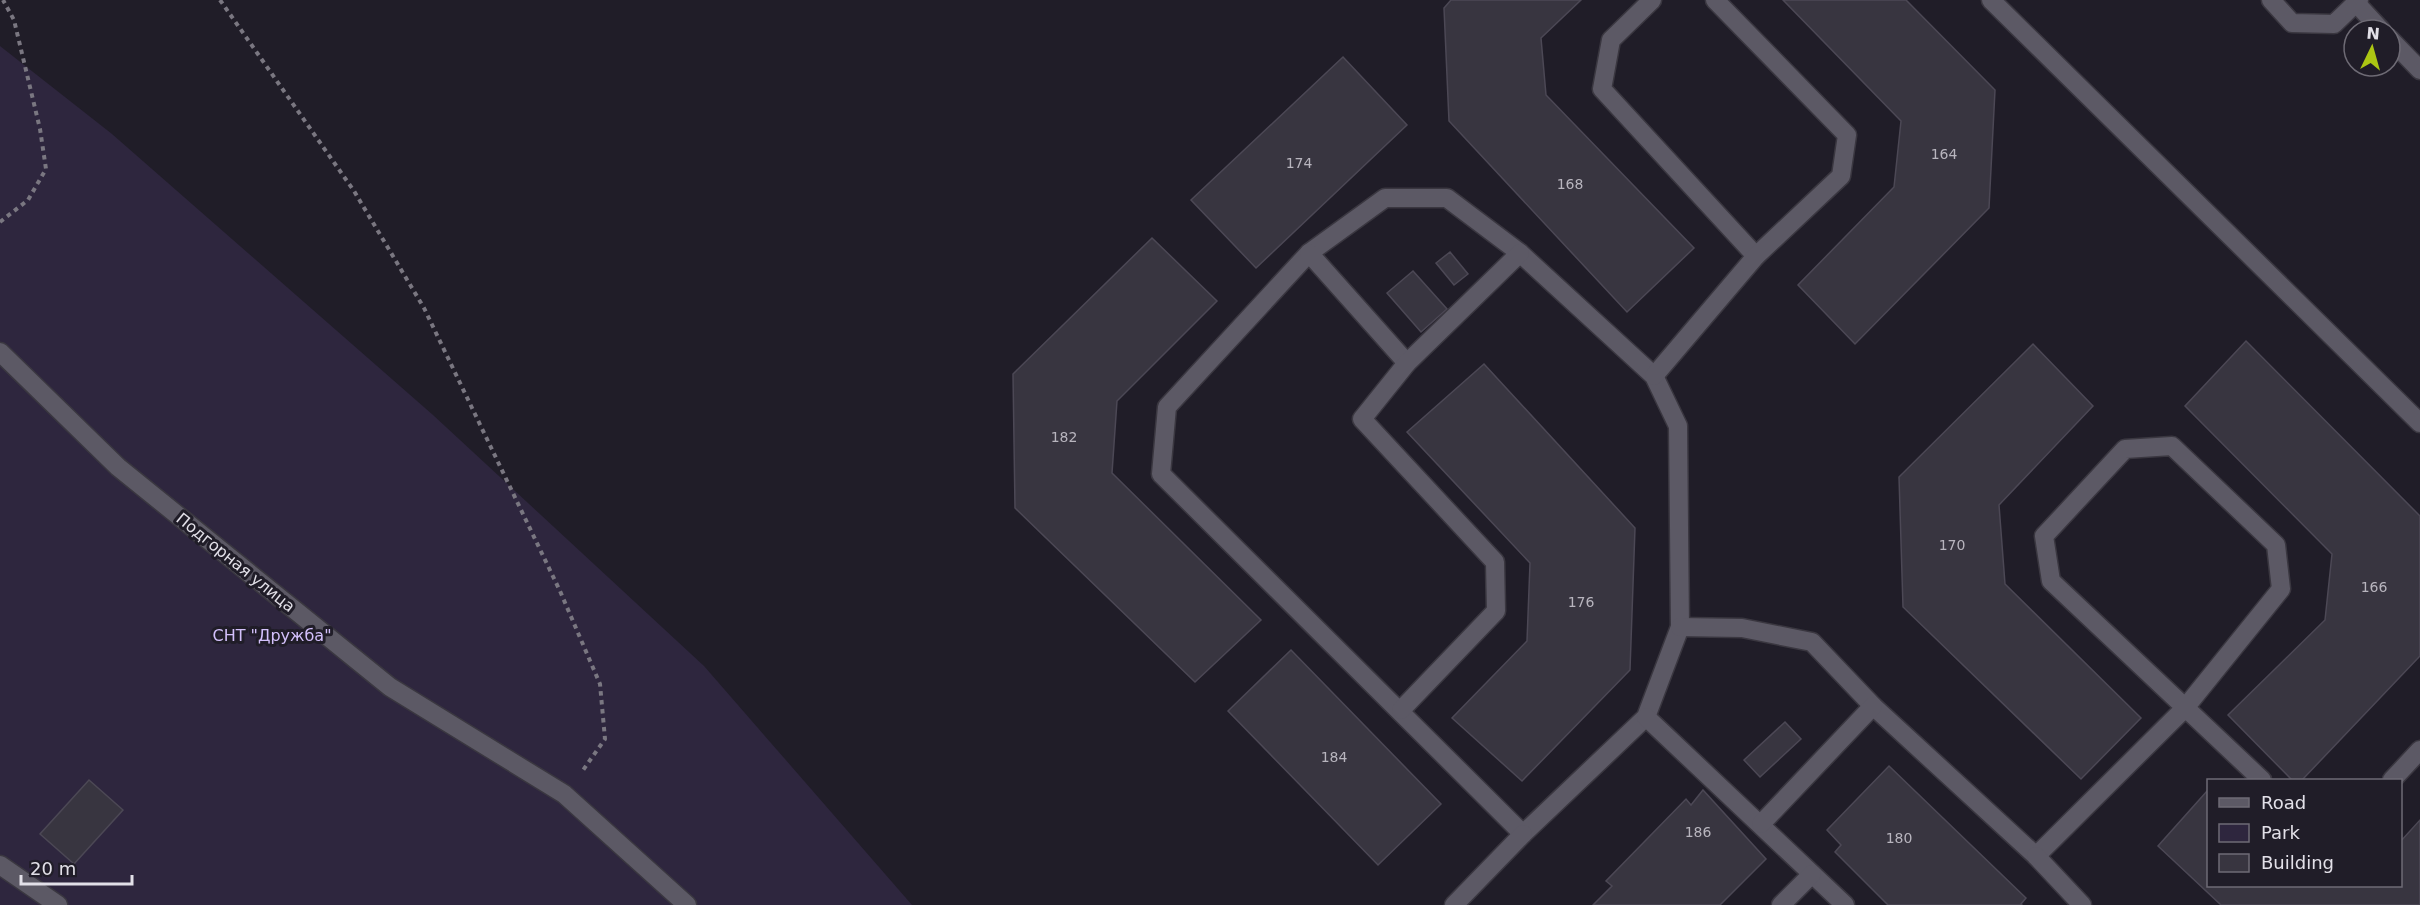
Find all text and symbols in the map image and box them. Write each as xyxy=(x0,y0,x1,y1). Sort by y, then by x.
north arrow xyxy=(2342,18,2402,78)
text: N xyxy=(2366,24,2381,44)
house number: 164 xyxy=(1931,146,1957,162)
house number: 174 xyxy=(1286,155,1312,171)
house number: 168 xyxy=(1557,176,1583,192)
house number: 182 xyxy=(1051,429,1077,445)
street label: Подгорная улица xyxy=(173,509,299,616)
house number: 170 xyxy=(1939,537,1965,553)
house number: 166 xyxy=(2361,579,2387,595)
house number: 176 xyxy=(1568,594,1594,610)
park label: СНТ "Дружба" xyxy=(213,626,332,645)
house number: 184 xyxy=(1321,749,1347,765)
legend xyxy=(2207,779,2402,887)
text: Road xyxy=(2261,792,2306,813)
text: Park xyxy=(2261,822,2300,843)
house number: 186 xyxy=(1685,824,1711,840)
house number: 180 xyxy=(1886,830,1912,846)
scale bar xyxy=(21,848,132,886)
text: Building xyxy=(2261,852,2334,873)
text: 20 m xyxy=(30,858,76,879)

